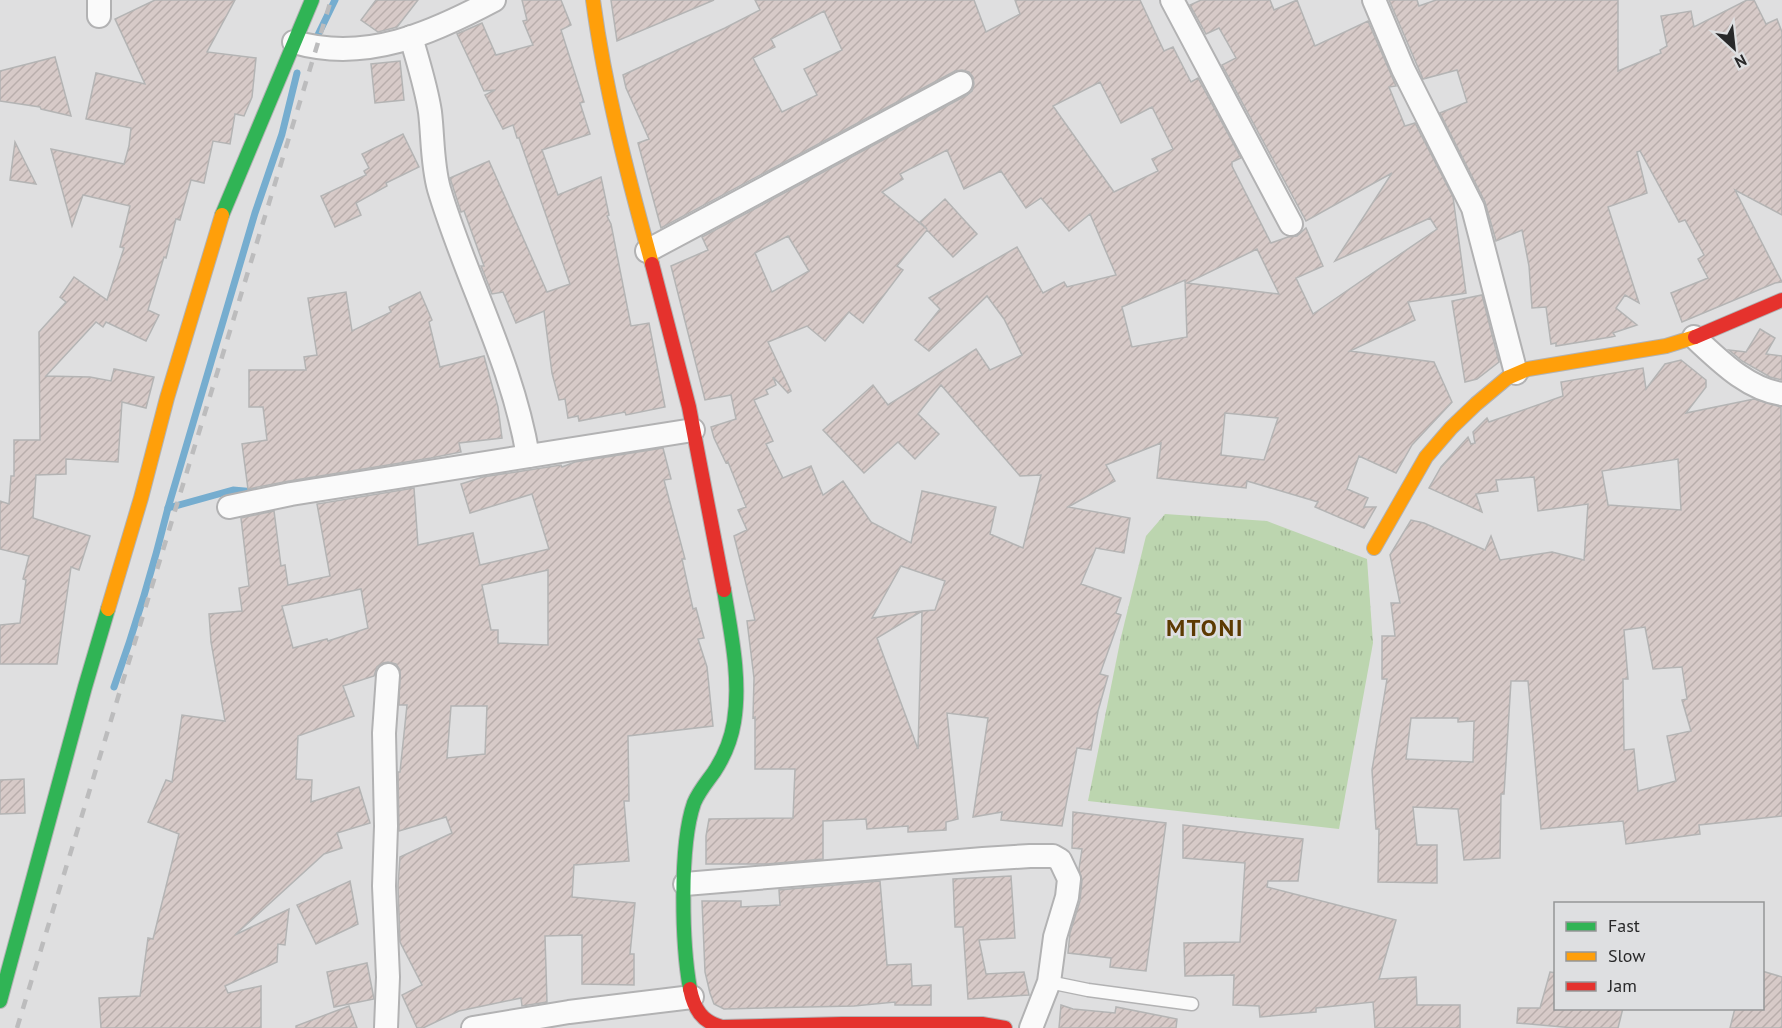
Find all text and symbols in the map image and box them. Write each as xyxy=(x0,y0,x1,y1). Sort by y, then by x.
north arrow xyxy=(1704,18,1764,78)
text: N xyxy=(1732,50,1750,73)
district label: MTONI xyxy=(1166,612,1244,643)
legend xyxy=(1554,902,1764,1010)
text: Fast xyxy=(1608,914,1640,937)
text: Slow xyxy=(1608,944,1646,967)
text: Jam xyxy=(1607,974,1637,997)

